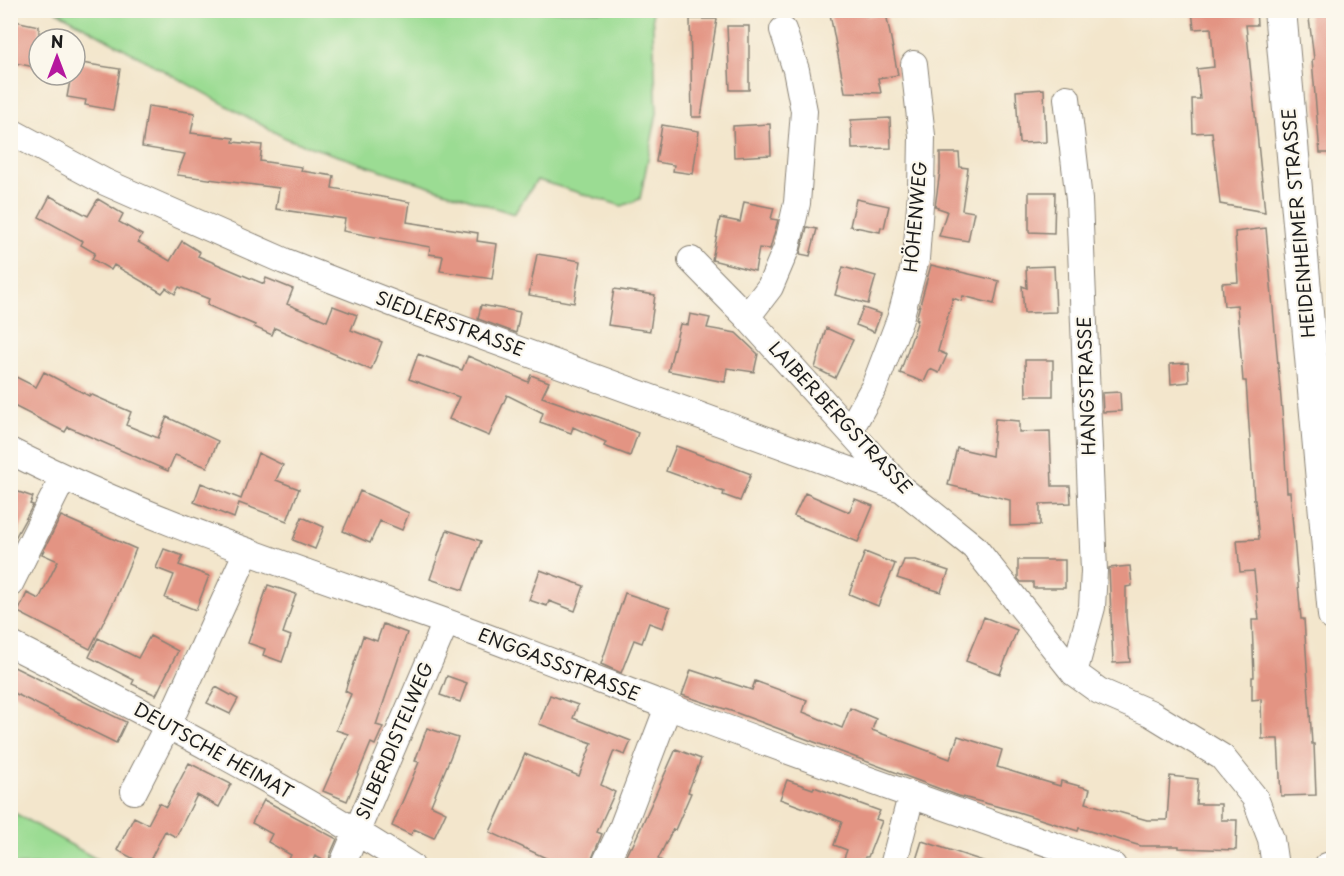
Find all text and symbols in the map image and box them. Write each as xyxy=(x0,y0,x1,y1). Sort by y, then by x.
north arrow xyxy=(27,27,87,87)
text: N xyxy=(51,29,63,53)
street label: HEIDENHEIMER STRASSE xyxy=(1274,107,1321,339)
street label: HÖHENWEG xyxy=(896,160,933,274)
street label: SIEDLERSTRASSE xyxy=(372,283,529,362)
street label: HANGSTRASSE xyxy=(1070,316,1101,456)
street label: LAIBERBERGSTRASSE xyxy=(763,335,919,499)
street label: ENGGASSSTRASSE xyxy=(475,620,644,707)
street label: SILBERDISTELWEG xyxy=(348,657,439,823)
street label: DEUTSCHE HEIMAT xyxy=(129,695,299,805)

